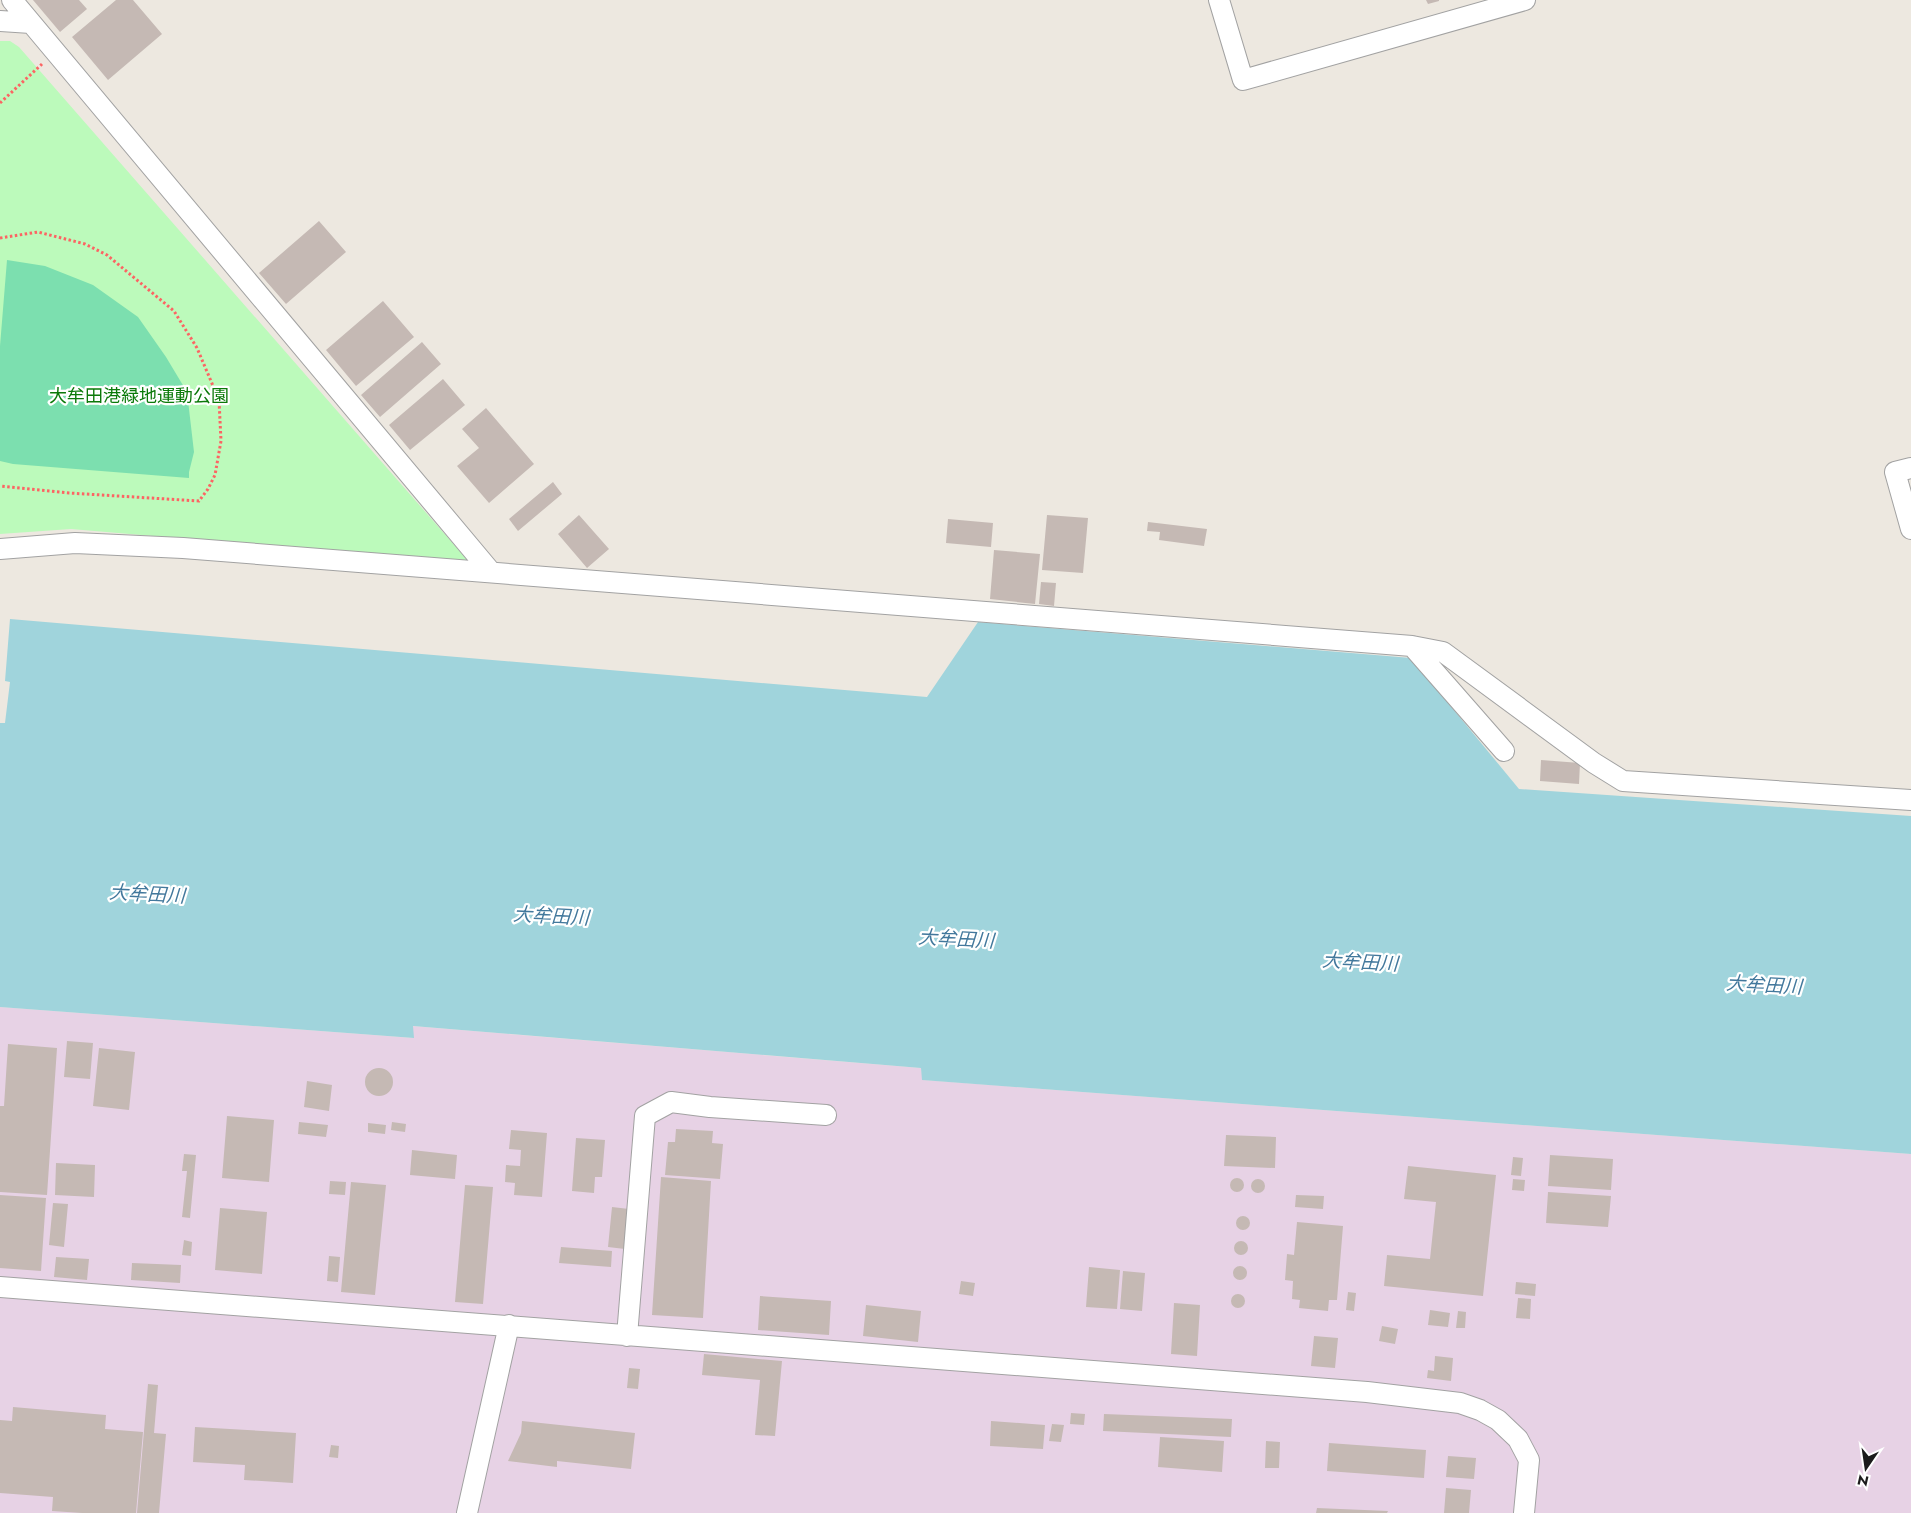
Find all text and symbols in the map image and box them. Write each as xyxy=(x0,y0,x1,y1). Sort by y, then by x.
park label: 大牟田港緑地運動公園 xyxy=(49,383,229,409)
water label: 大牟田川 xyxy=(108,879,188,910)
water label: 大牟田川 xyxy=(512,901,592,932)
water label: 大牟田川 xyxy=(917,924,997,955)
water label: 大牟田川 xyxy=(1321,947,1401,978)
water label: 大牟田川 xyxy=(1725,970,1805,1001)
north arrow xyxy=(1841,1443,1891,1493)
text: N xyxy=(1855,1470,1871,1492)

